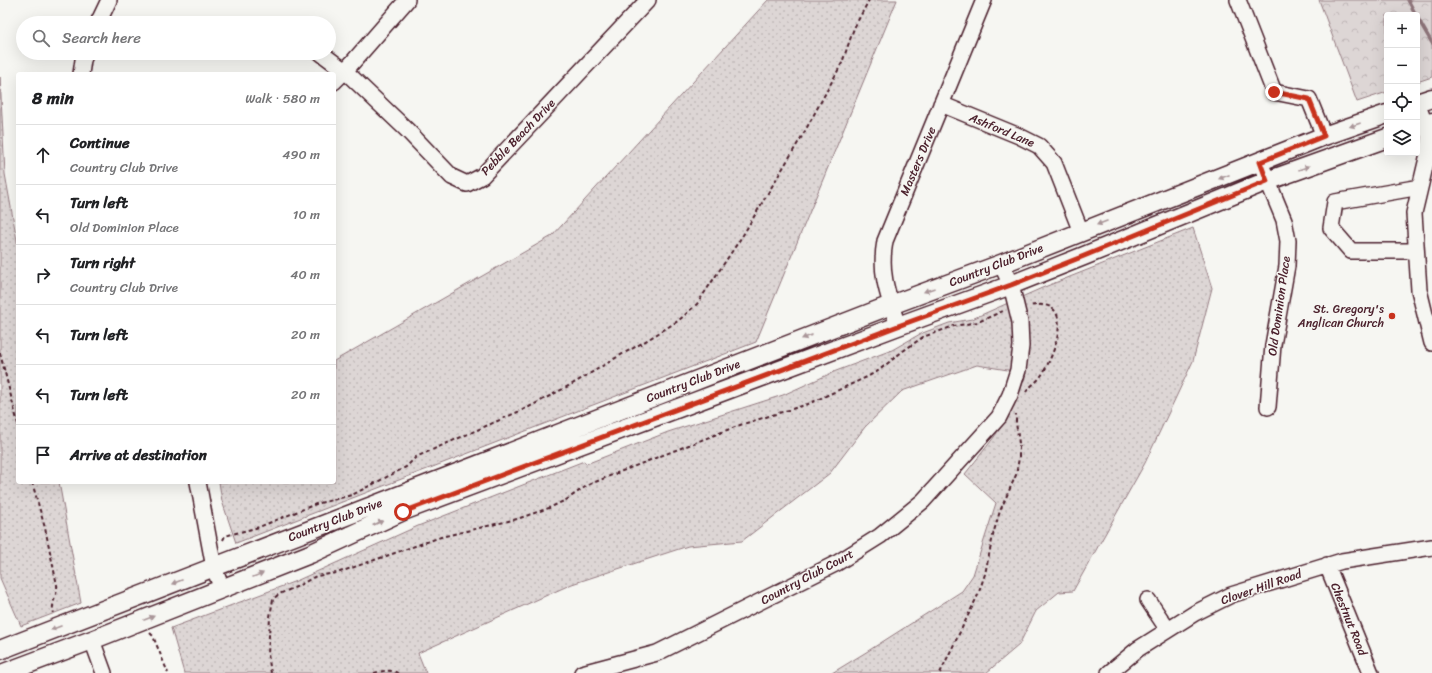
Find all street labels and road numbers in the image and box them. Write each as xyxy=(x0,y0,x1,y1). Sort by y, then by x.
street label: Pebble Beach Drive xyxy=(475,93,561,181)
street label: Ashford Lane xyxy=(965,106,1038,154)
street label: Masters Drive xyxy=(894,123,942,199)
street label: Country Club Drive xyxy=(946,237,1047,293)
street label: Old Dominion Place xyxy=(1261,255,1297,357)
street label: Country Club Drive xyxy=(643,353,744,409)
street label: Country Club Drive xyxy=(285,492,386,548)
street label: Country Club Court xyxy=(756,543,858,611)
street label: Clover Hill Road xyxy=(1218,563,1305,611)
street label: Chestnut Road xyxy=(1324,579,1374,660)

